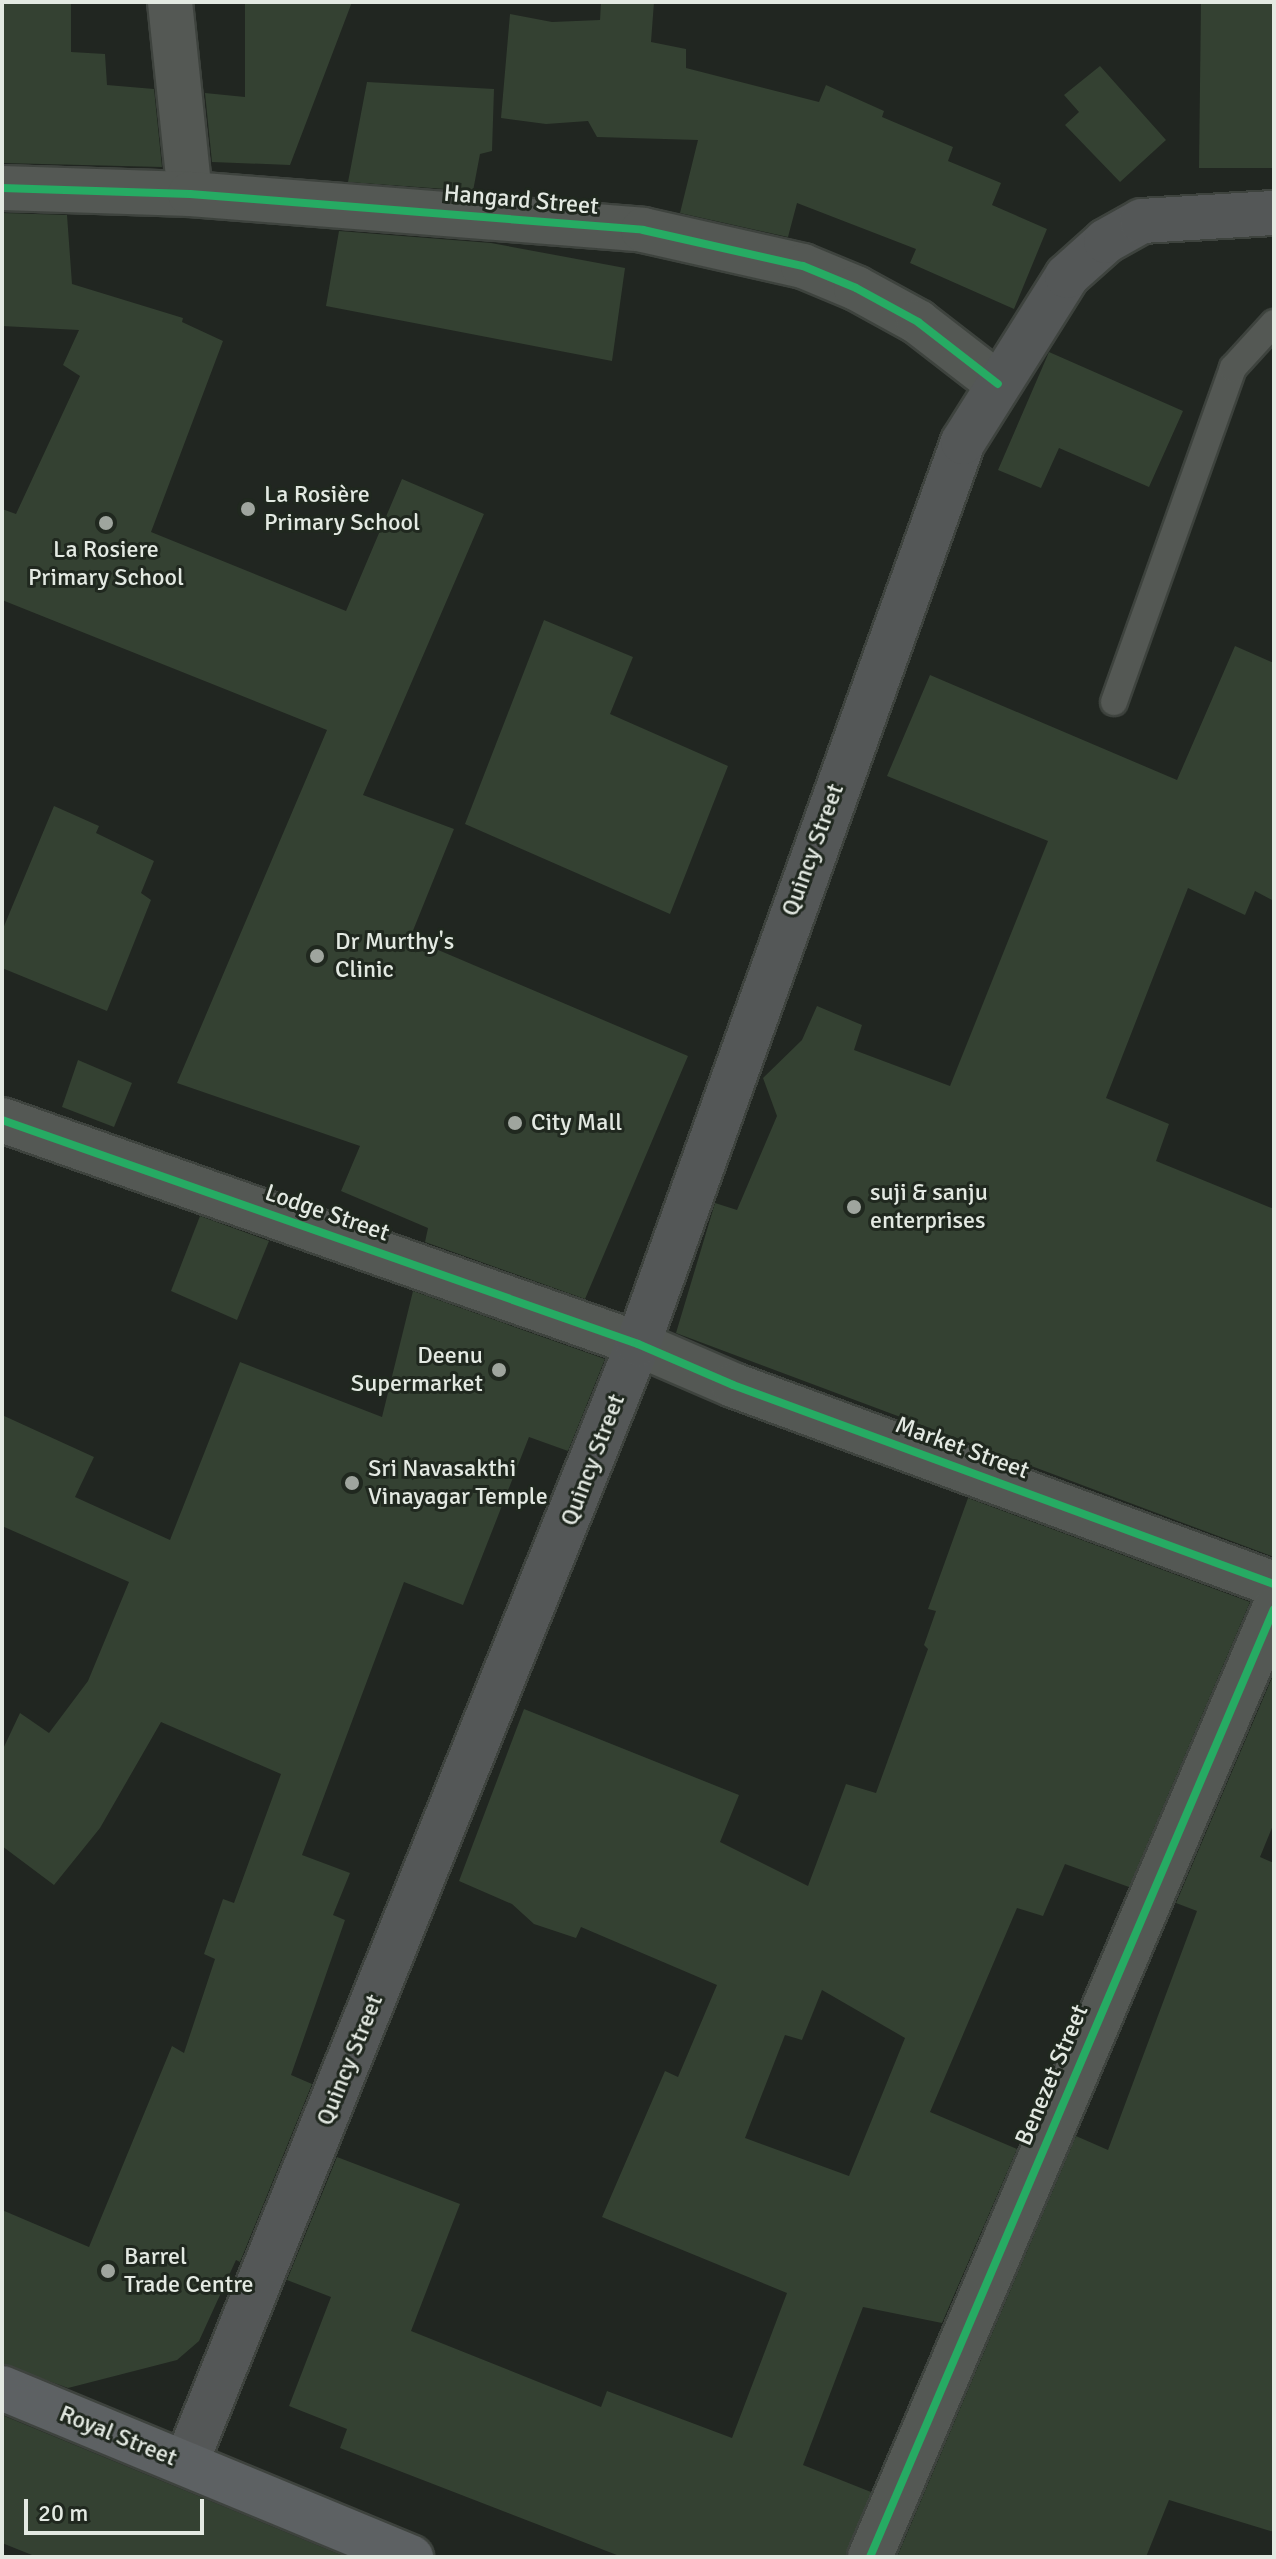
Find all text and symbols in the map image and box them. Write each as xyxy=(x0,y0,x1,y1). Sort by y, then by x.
street label: Hangard Street xyxy=(442,179,600,221)
place label: La Rosière Primary School xyxy=(264,481,420,537)
marker: La Rosière Primary School xyxy=(239,500,257,518)
marker: La Rosiere Primary School xyxy=(97,514,115,532)
place label: La Rosiere Primary School xyxy=(28,536,184,592)
street label: Quincy Street xyxy=(776,780,850,920)
place label: Dr Murthy's Clinic xyxy=(335,928,454,984)
marker: Dr Murthy's Clinic xyxy=(306,945,328,967)
place label: City Mall xyxy=(531,1109,622,1137)
marker: City Mall xyxy=(506,1114,524,1132)
street label: Lodge Street xyxy=(261,1178,393,1248)
place label: suji & sanju enterprises xyxy=(870,1179,988,1235)
marker: suji & sanju enterprises xyxy=(845,1198,863,1216)
place label: Deenu Supermarket xyxy=(351,1342,483,1398)
marker: Deenu Supermarket xyxy=(490,1361,508,1379)
street label: Quincy Street xyxy=(555,1390,631,1530)
street label: Market Street xyxy=(891,1410,1033,1486)
place label: Sri Navasakthi Vinayagar Temple xyxy=(368,1455,548,1511)
marker: Sri Navasakthi Vinayagar Temple xyxy=(343,1474,361,1492)
street label: Quincy Street xyxy=(311,1990,389,2130)
street label: Benezet Street xyxy=(1009,2000,1095,2150)
place label: Barrel Trade Centre xyxy=(124,2243,254,2299)
marker: Barrel Trade Centre xyxy=(99,2262,117,2280)
street label: Royal Street xyxy=(55,2399,181,2473)
scale bar xyxy=(28,2483,208,2533)
text: 20 m xyxy=(38,2498,88,2528)

